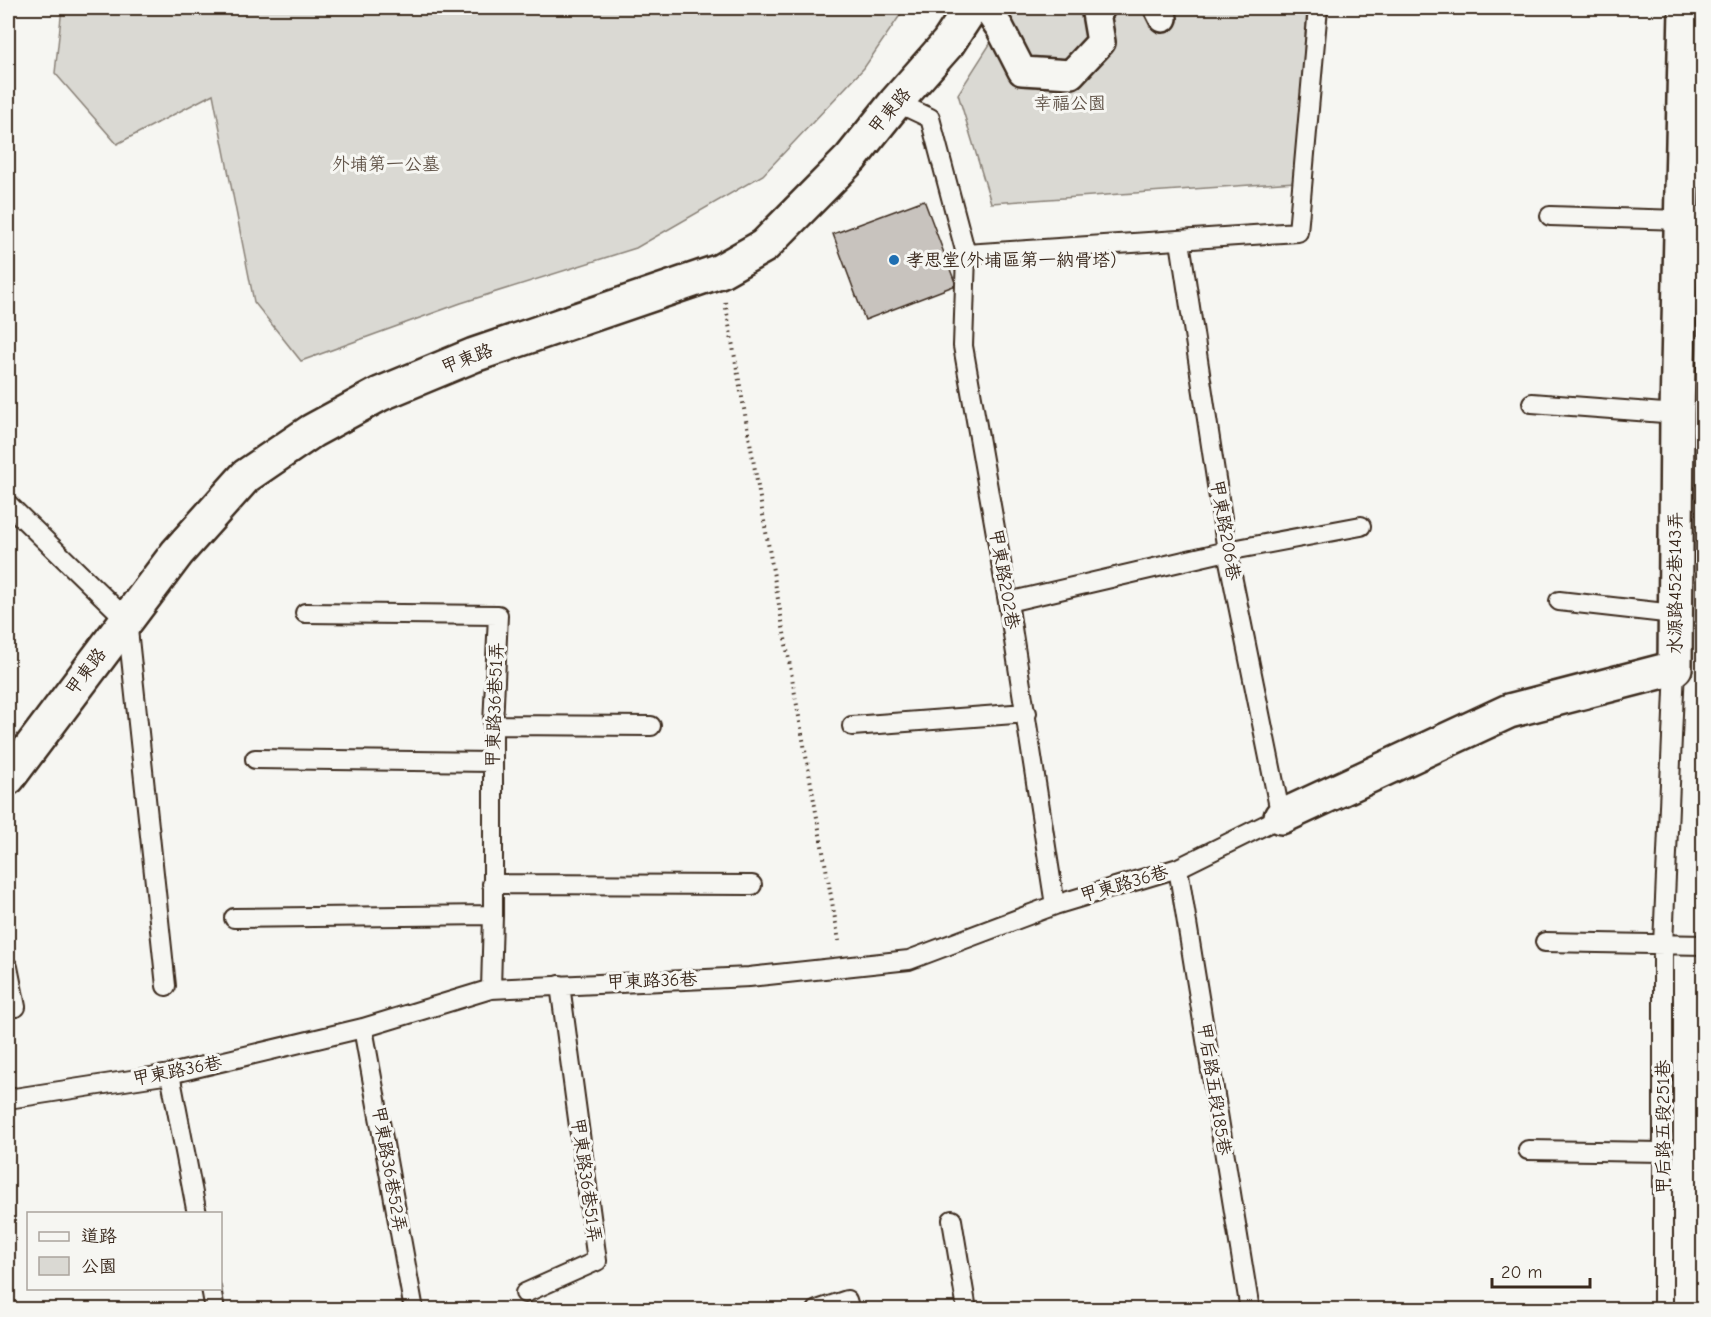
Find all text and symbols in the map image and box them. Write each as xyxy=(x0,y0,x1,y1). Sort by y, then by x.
street label: 甲東路 xyxy=(865,84,915,138)
park label: 幸福公園 xyxy=(1034,93,1106,114)
park label: 外埔第一公墓 xyxy=(332,154,440,175)
place label: 孝思堂(外埔區第一納骨塔) xyxy=(906,250,1116,271)
marker: 孝思堂(外埔區第一納骨塔) xyxy=(887,253,901,267)
street label: 甲東路 xyxy=(438,340,496,378)
street label: 甲東路206巷 xyxy=(1206,478,1244,582)
street label: 水源路452巷143弄 xyxy=(1665,512,1686,654)
street label: 甲東路202巷 xyxy=(985,527,1023,631)
street label: 甲東路36巷51弄 xyxy=(482,642,508,768)
street label: 甲東路 xyxy=(61,644,111,700)
street label: 甲東路36巷 xyxy=(1077,861,1171,907)
street label: 甲東路36巷 xyxy=(606,969,698,993)
street label: 甲后路五段185巷 xyxy=(1193,1021,1235,1157)
street label: 甲東路36巷 xyxy=(130,1052,224,1090)
street label: 甲后路五段251巷 xyxy=(1653,1060,1674,1194)
street label: 甲東路36巷52弄 xyxy=(368,1104,410,1234)
street label: 甲東路36巷51弄 xyxy=(567,1116,605,1244)
legend xyxy=(27,1212,222,1290)
text: 道路 xyxy=(81,1226,117,1247)
scale bar xyxy=(1492,1251,1590,1289)
text: 公園 xyxy=(81,1256,117,1277)
text: 20 m xyxy=(1501,1262,1542,1283)

